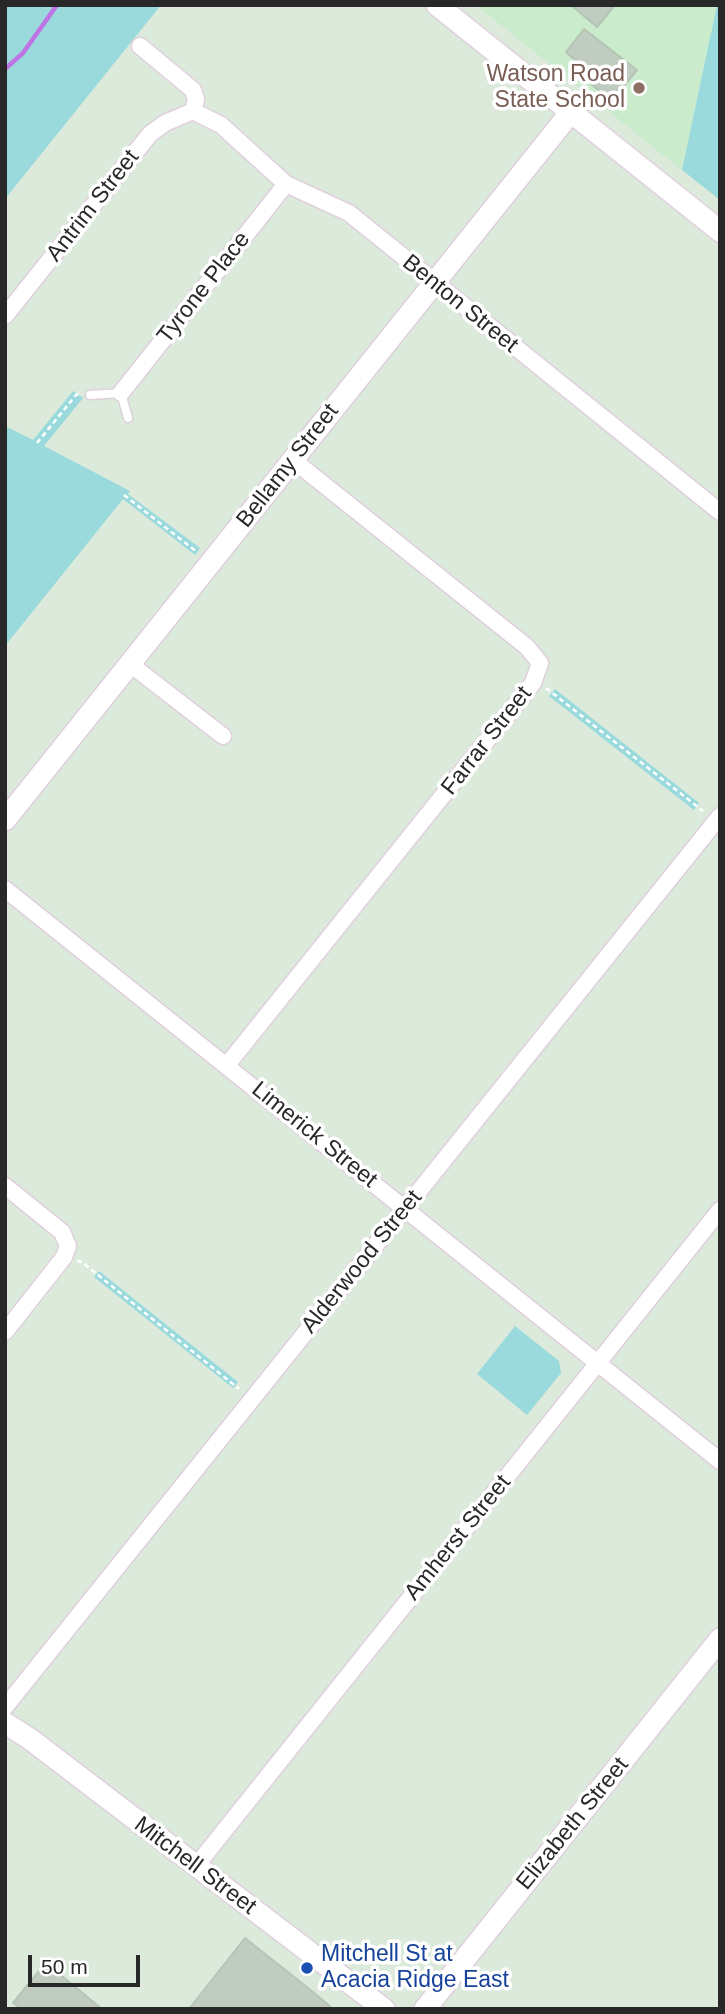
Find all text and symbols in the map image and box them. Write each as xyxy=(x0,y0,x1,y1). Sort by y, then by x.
place label: Watson Road State School xyxy=(487,61,625,115)
marker: Watson Road State School xyxy=(631,80,647,96)
street label: Antrim Street xyxy=(41,145,145,267)
street label: Tyrone Place xyxy=(152,227,256,349)
street label: Benton Street xyxy=(397,249,523,359)
street label: Bellamy Street xyxy=(231,399,345,533)
street label: Farrar Street xyxy=(436,681,538,801)
street label: Limerick Street xyxy=(246,1076,382,1194)
street label: Alderwood Street xyxy=(296,1185,428,1339)
street label: Amherst Street xyxy=(399,1470,517,1606)
street label: Elizabeth Street xyxy=(511,1752,635,1896)
street label: Mitchell Street xyxy=(129,1811,261,1921)
scale bar xyxy=(32,1940,144,1984)
place label: Mitchell St at Acacia Ridge East xyxy=(321,1941,509,1995)
text: 50 m xyxy=(41,1955,88,1978)
marker: Mitchell St at Acacia Ridge East xyxy=(299,1960,315,1976)

